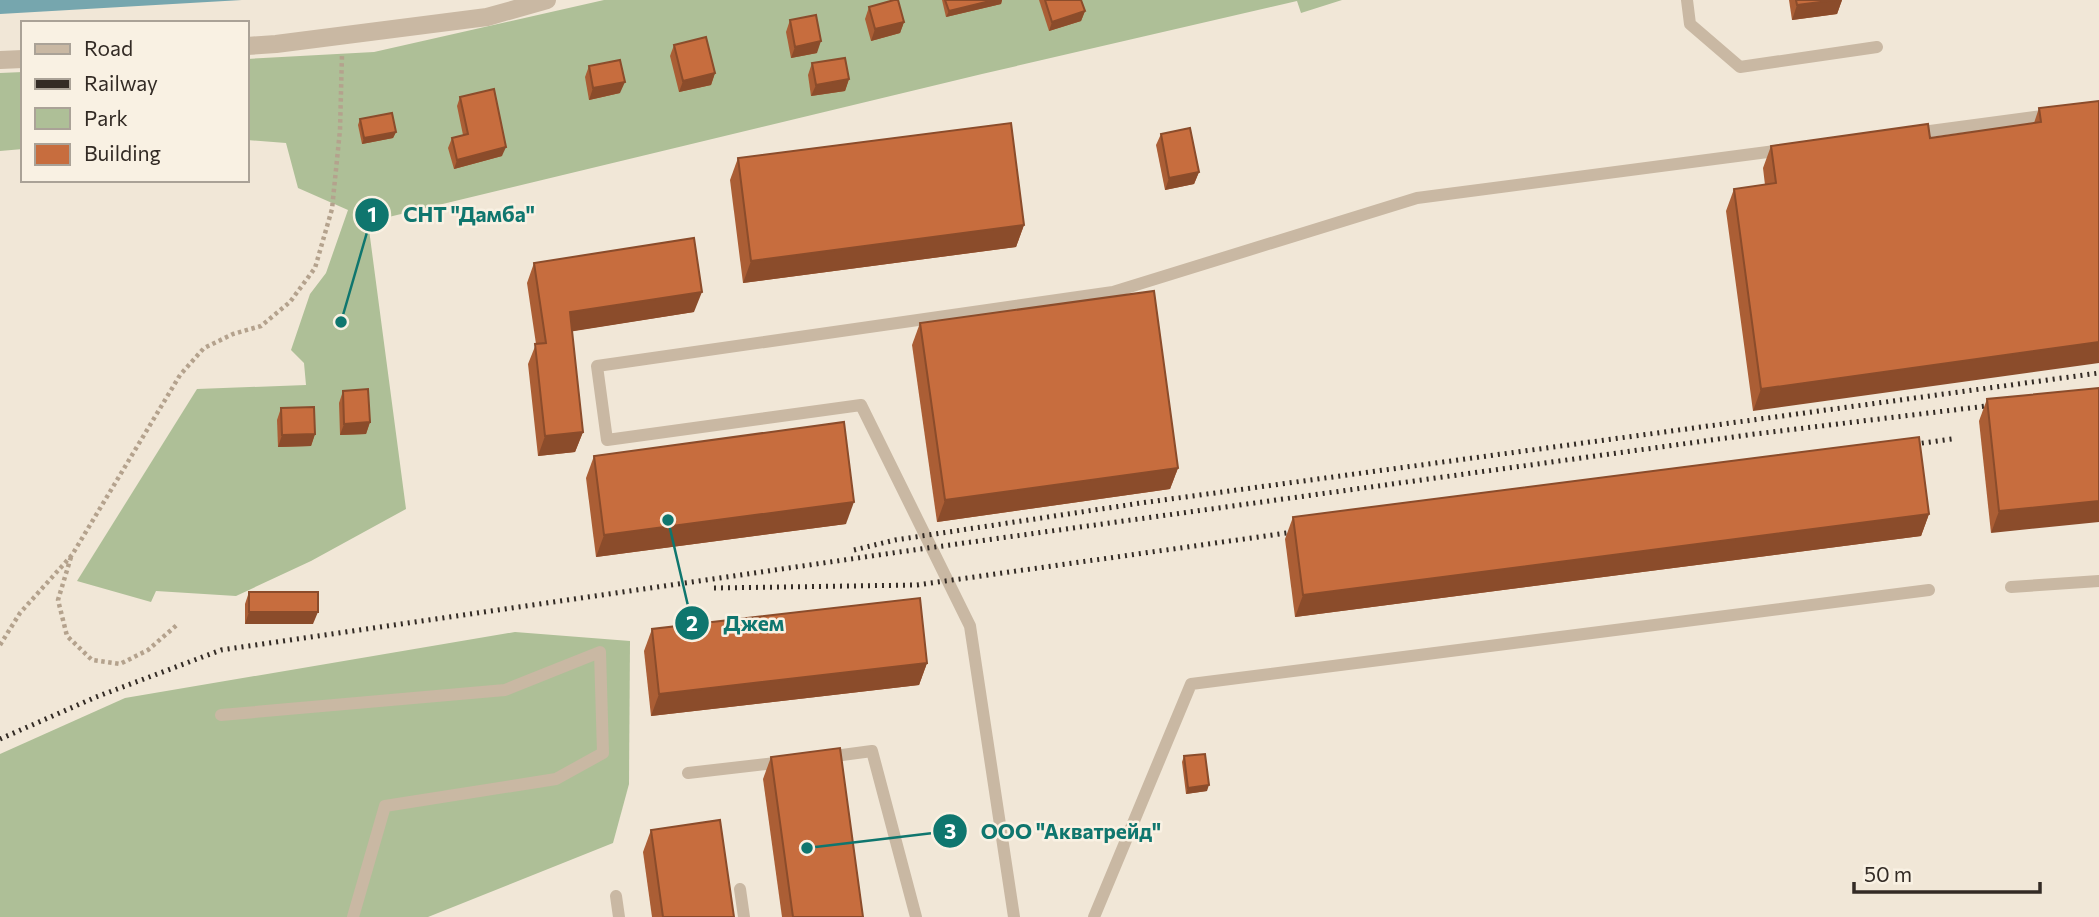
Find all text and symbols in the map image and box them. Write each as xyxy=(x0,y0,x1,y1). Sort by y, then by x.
legend xyxy=(21,21,248,182)
text: Road xyxy=(84,35,133,60)
text: Railway xyxy=(84,70,158,95)
text: Park xyxy=(84,105,128,130)
text: Building xyxy=(84,140,161,165)
callout: СНТ "Дамба" xyxy=(354,194,549,236)
text: 1 xyxy=(367,201,377,226)
text: СНТ "Дамба" xyxy=(403,201,535,226)
callout: Джем xyxy=(675,602,799,644)
text: 2 xyxy=(686,610,698,635)
text: Джем xyxy=(724,610,784,635)
callout: ООО "Акватрейд" xyxy=(932,810,1176,852)
text: 3 xyxy=(944,818,956,843)
text: ООО "Акватрейд" xyxy=(981,818,1161,843)
scale bar xyxy=(1854,850,2039,894)
text: 50 m xyxy=(1864,861,1912,886)

